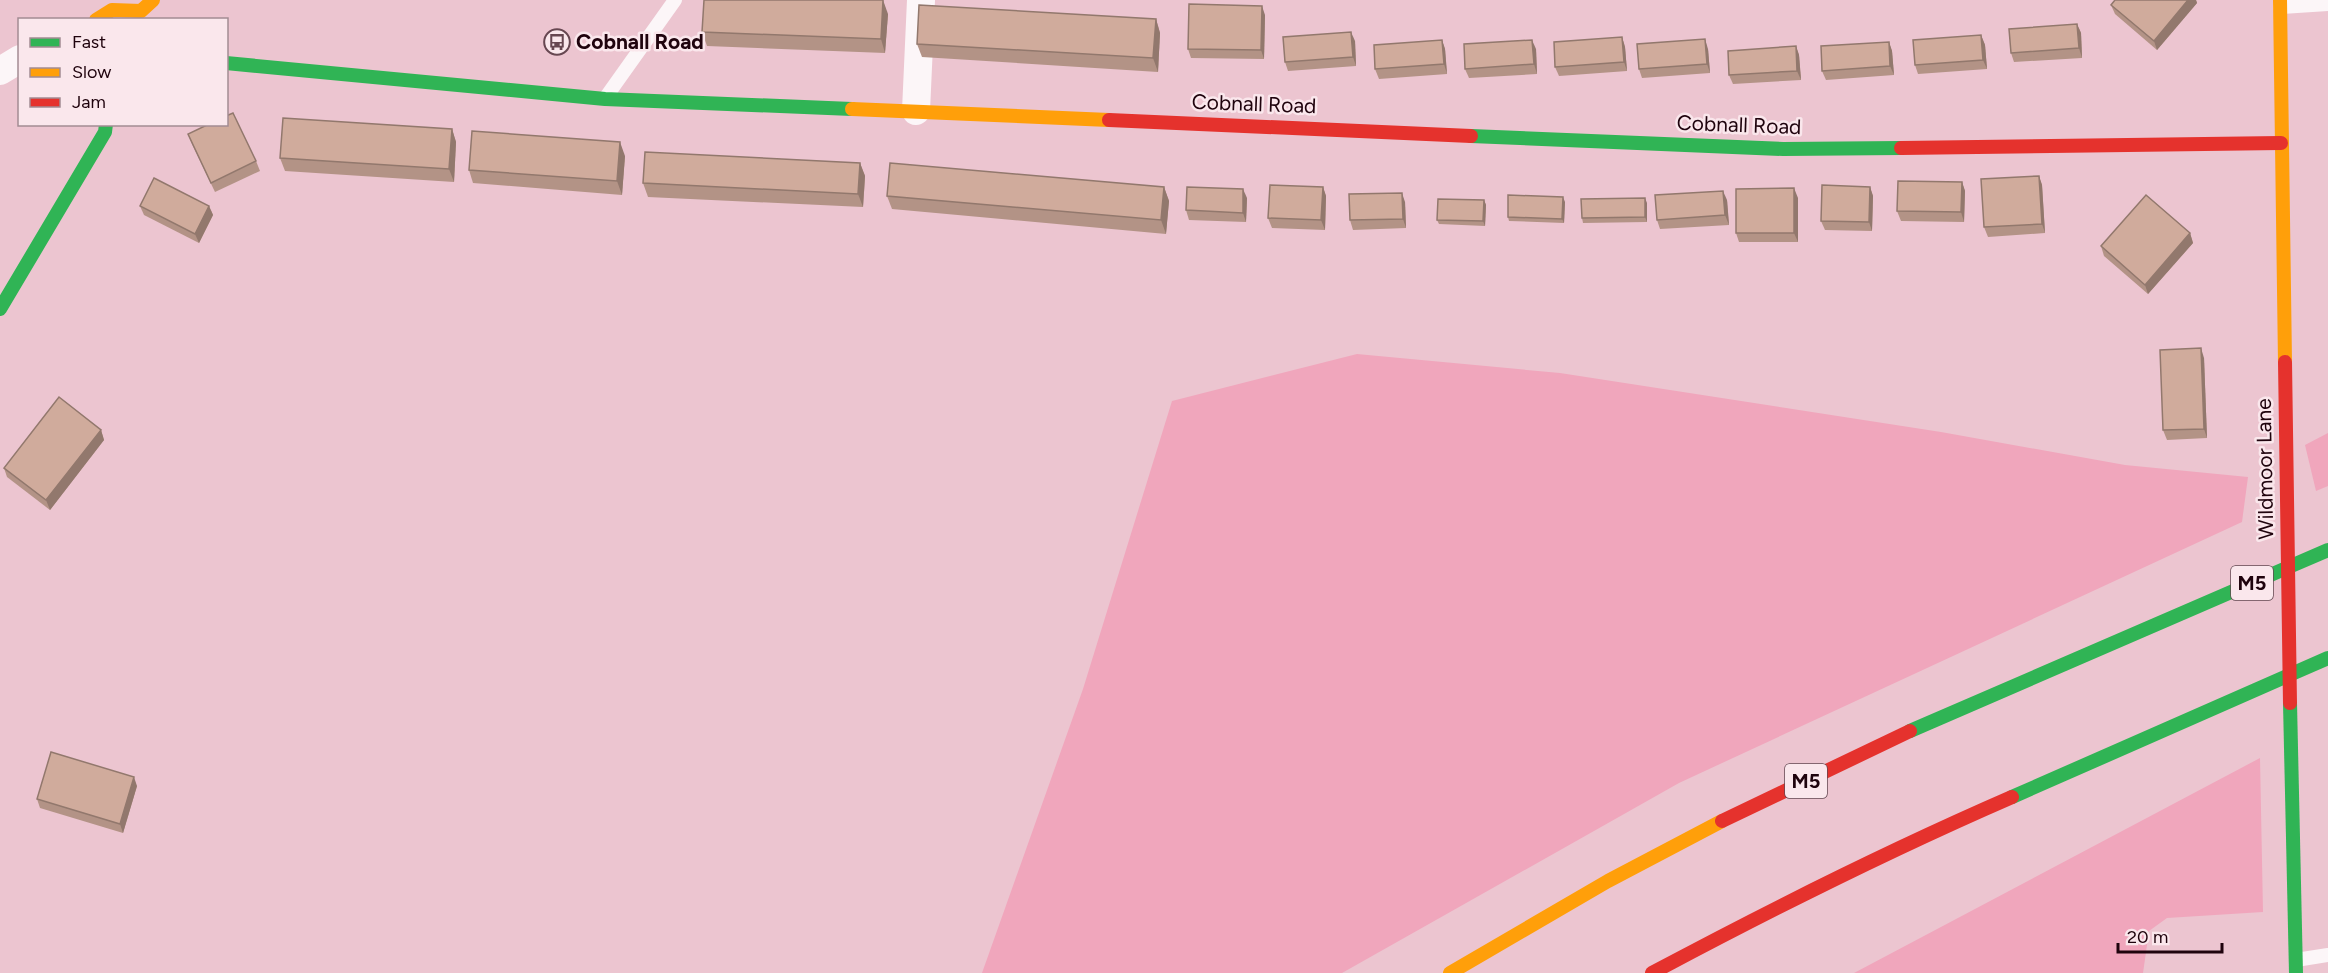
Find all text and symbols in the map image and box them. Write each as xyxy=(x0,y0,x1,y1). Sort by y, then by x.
legend xyxy=(18,18,228,126)
bus stop icon: Cobnall Road xyxy=(542,27,572,57)
place label: Cobnall Road xyxy=(576,29,704,54)
text: Fast xyxy=(72,31,106,53)
text: Slow xyxy=(72,61,111,83)
street label: Cobnall Road xyxy=(1191,89,1317,118)
text: Jam xyxy=(72,91,106,113)
street label: Cobnall Road xyxy=(1676,110,1802,139)
street label: Wildmoor Lane xyxy=(2251,398,2278,540)
road number: M5 xyxy=(2231,566,2273,600)
road number: M5 xyxy=(1785,764,1827,798)
scale bar xyxy=(2118,916,2222,954)
text: 20 m xyxy=(2127,926,2168,948)

